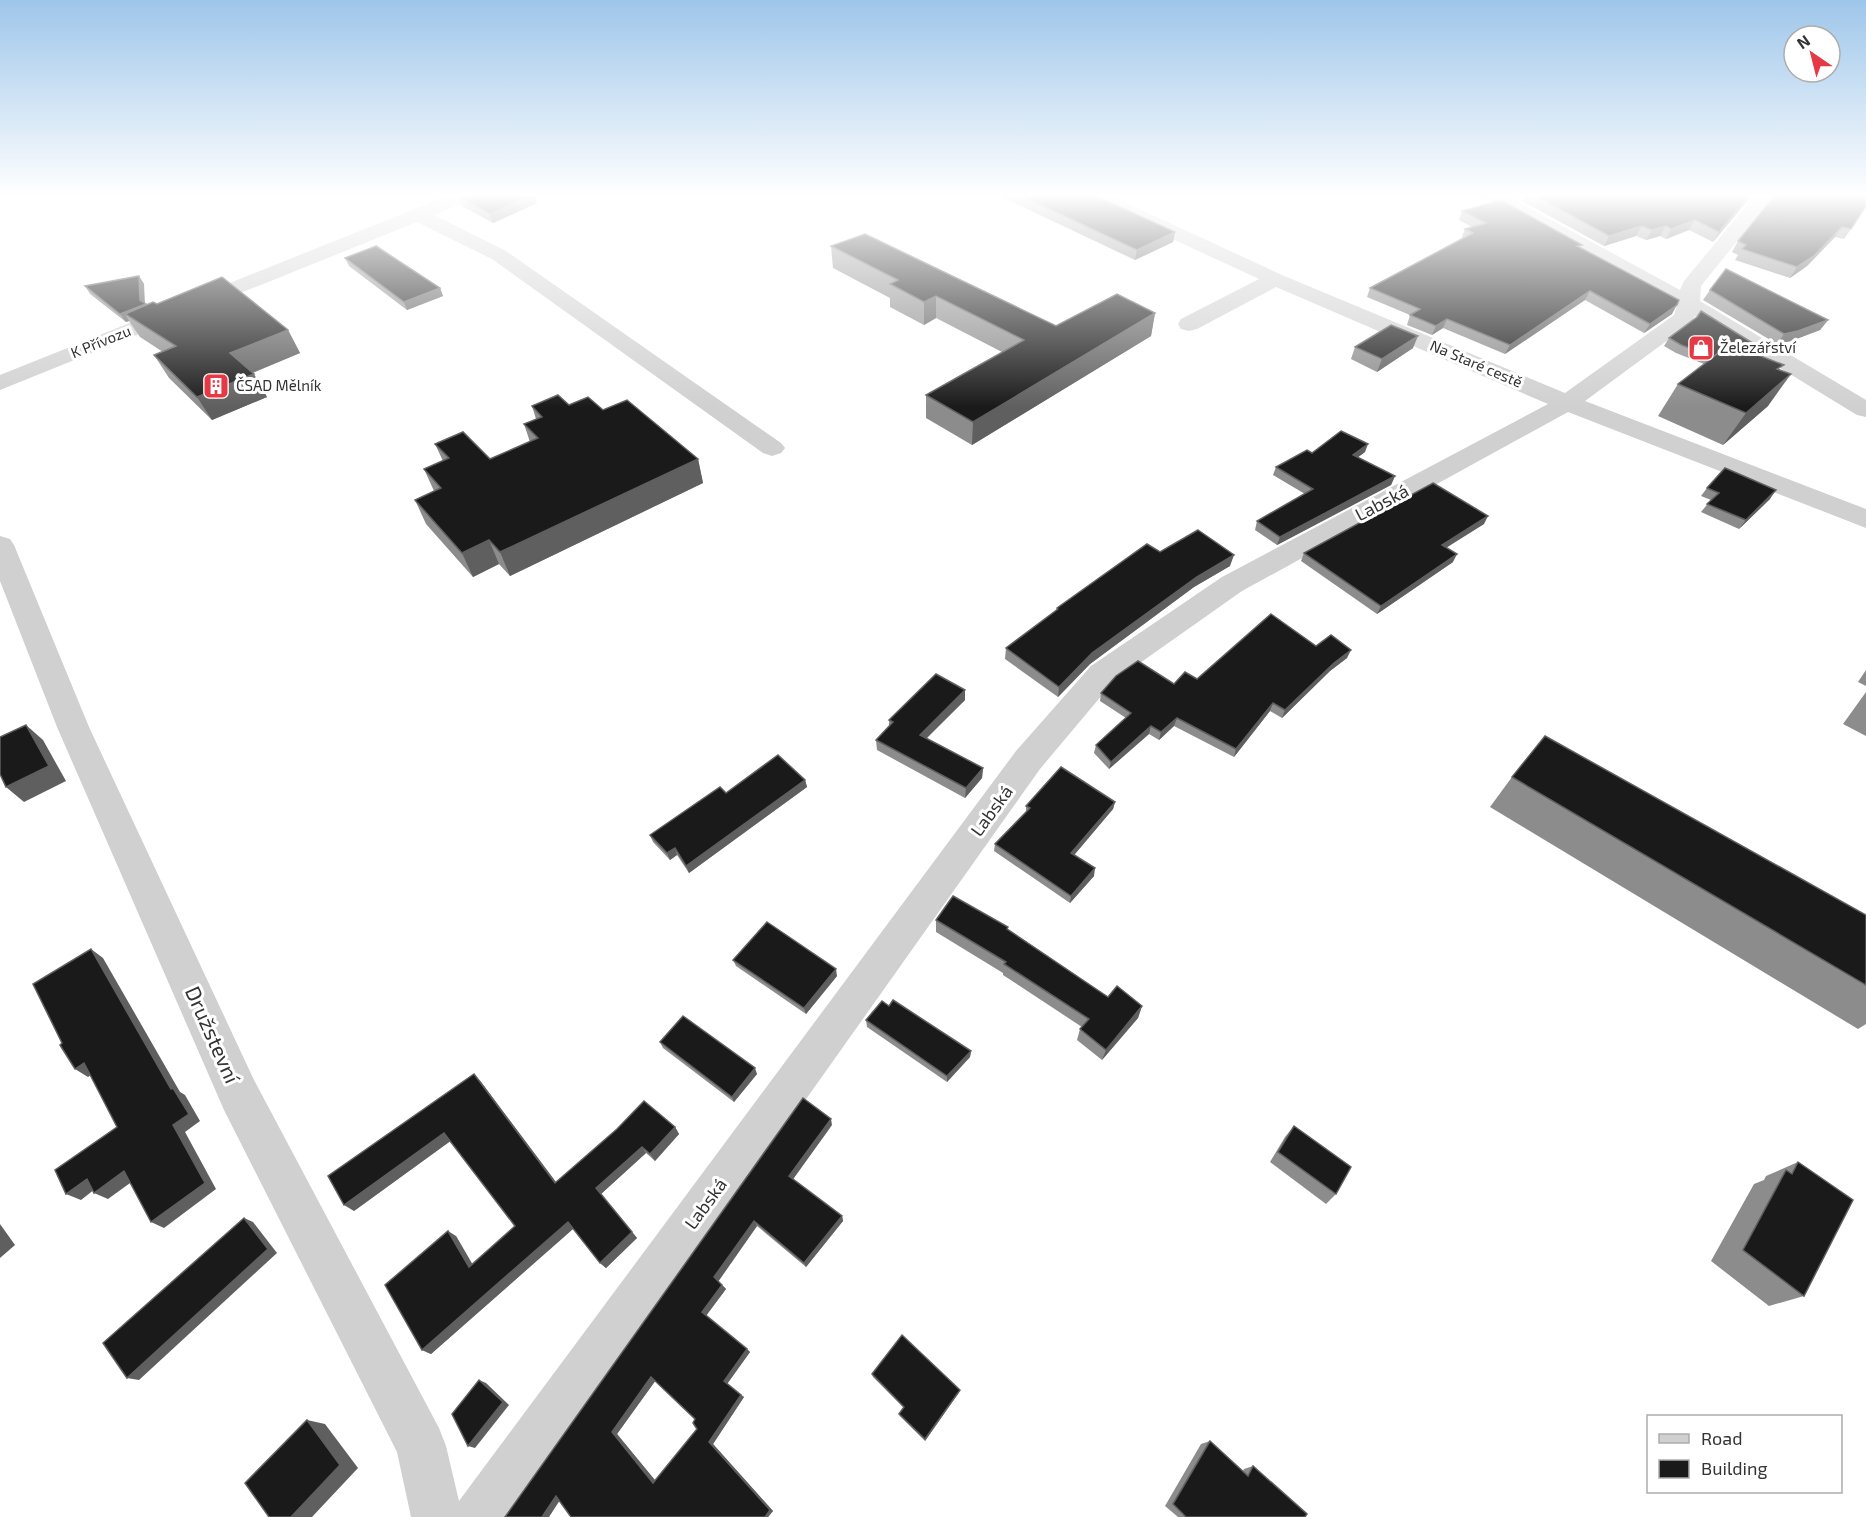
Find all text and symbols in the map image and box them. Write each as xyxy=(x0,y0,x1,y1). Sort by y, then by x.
north arrow xyxy=(1782,24,1842,84)
text: N xyxy=(1793,30,1813,52)
street label: K Přívozu xyxy=(68,321,133,361)
shop icon: Železářství xyxy=(1686,333,1716,363)
street label: Na Staré cestě xyxy=(1428,336,1525,391)
place label: Železářství xyxy=(1720,338,1797,356)
building icon: ČSAD Mělník xyxy=(201,371,231,401)
place label: ČSAD Mělník xyxy=(236,376,322,394)
street label: Labská xyxy=(1351,479,1412,525)
street label: Labská xyxy=(965,781,1017,840)
street label: Družstevní xyxy=(181,982,246,1087)
street label: Labská xyxy=(679,1174,731,1233)
legend xyxy=(1647,1415,1842,1493)
text: Road xyxy=(1701,1427,1742,1449)
text: Building xyxy=(1701,1457,1768,1479)

